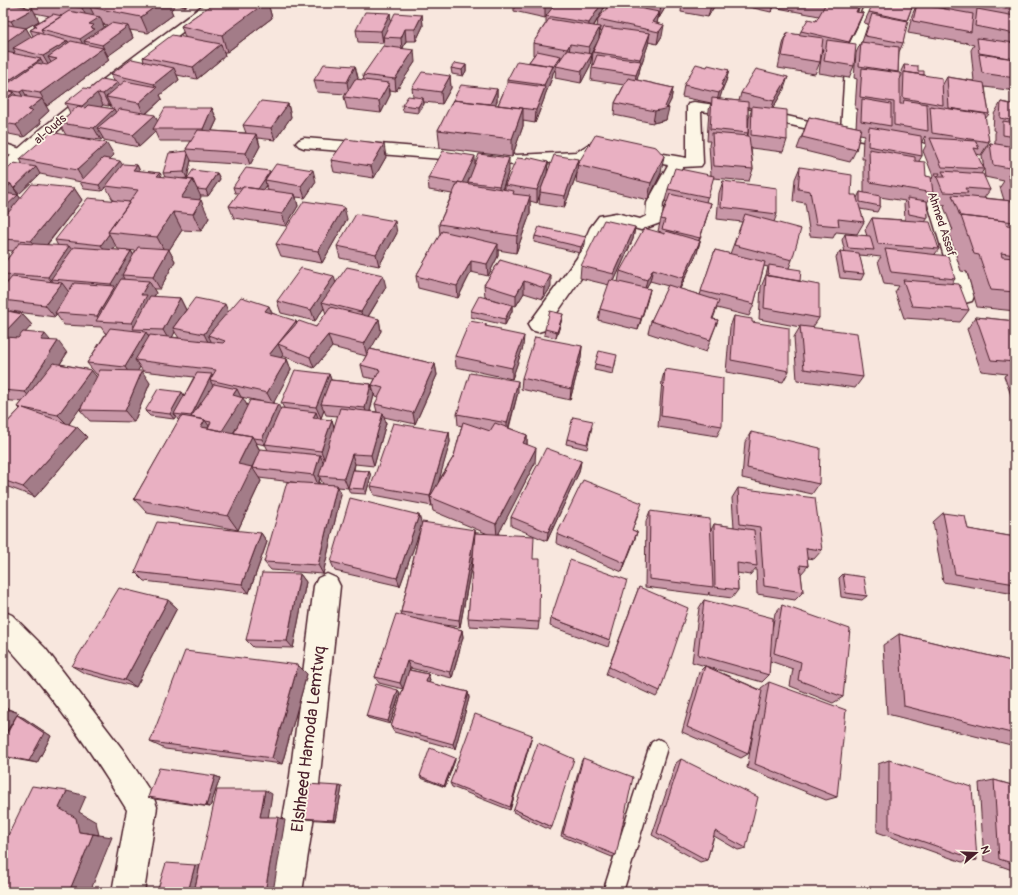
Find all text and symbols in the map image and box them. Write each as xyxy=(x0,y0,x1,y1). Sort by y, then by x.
street label: al-Quds xyxy=(31,111,70,148)
street label: Ahmed Assaf xyxy=(924,190,959,259)
street label: Elshheed Hamoda Lemtwq xyxy=(287,645,330,833)
north arrow xyxy=(956,833,996,873)
text: N xyxy=(978,844,993,856)

